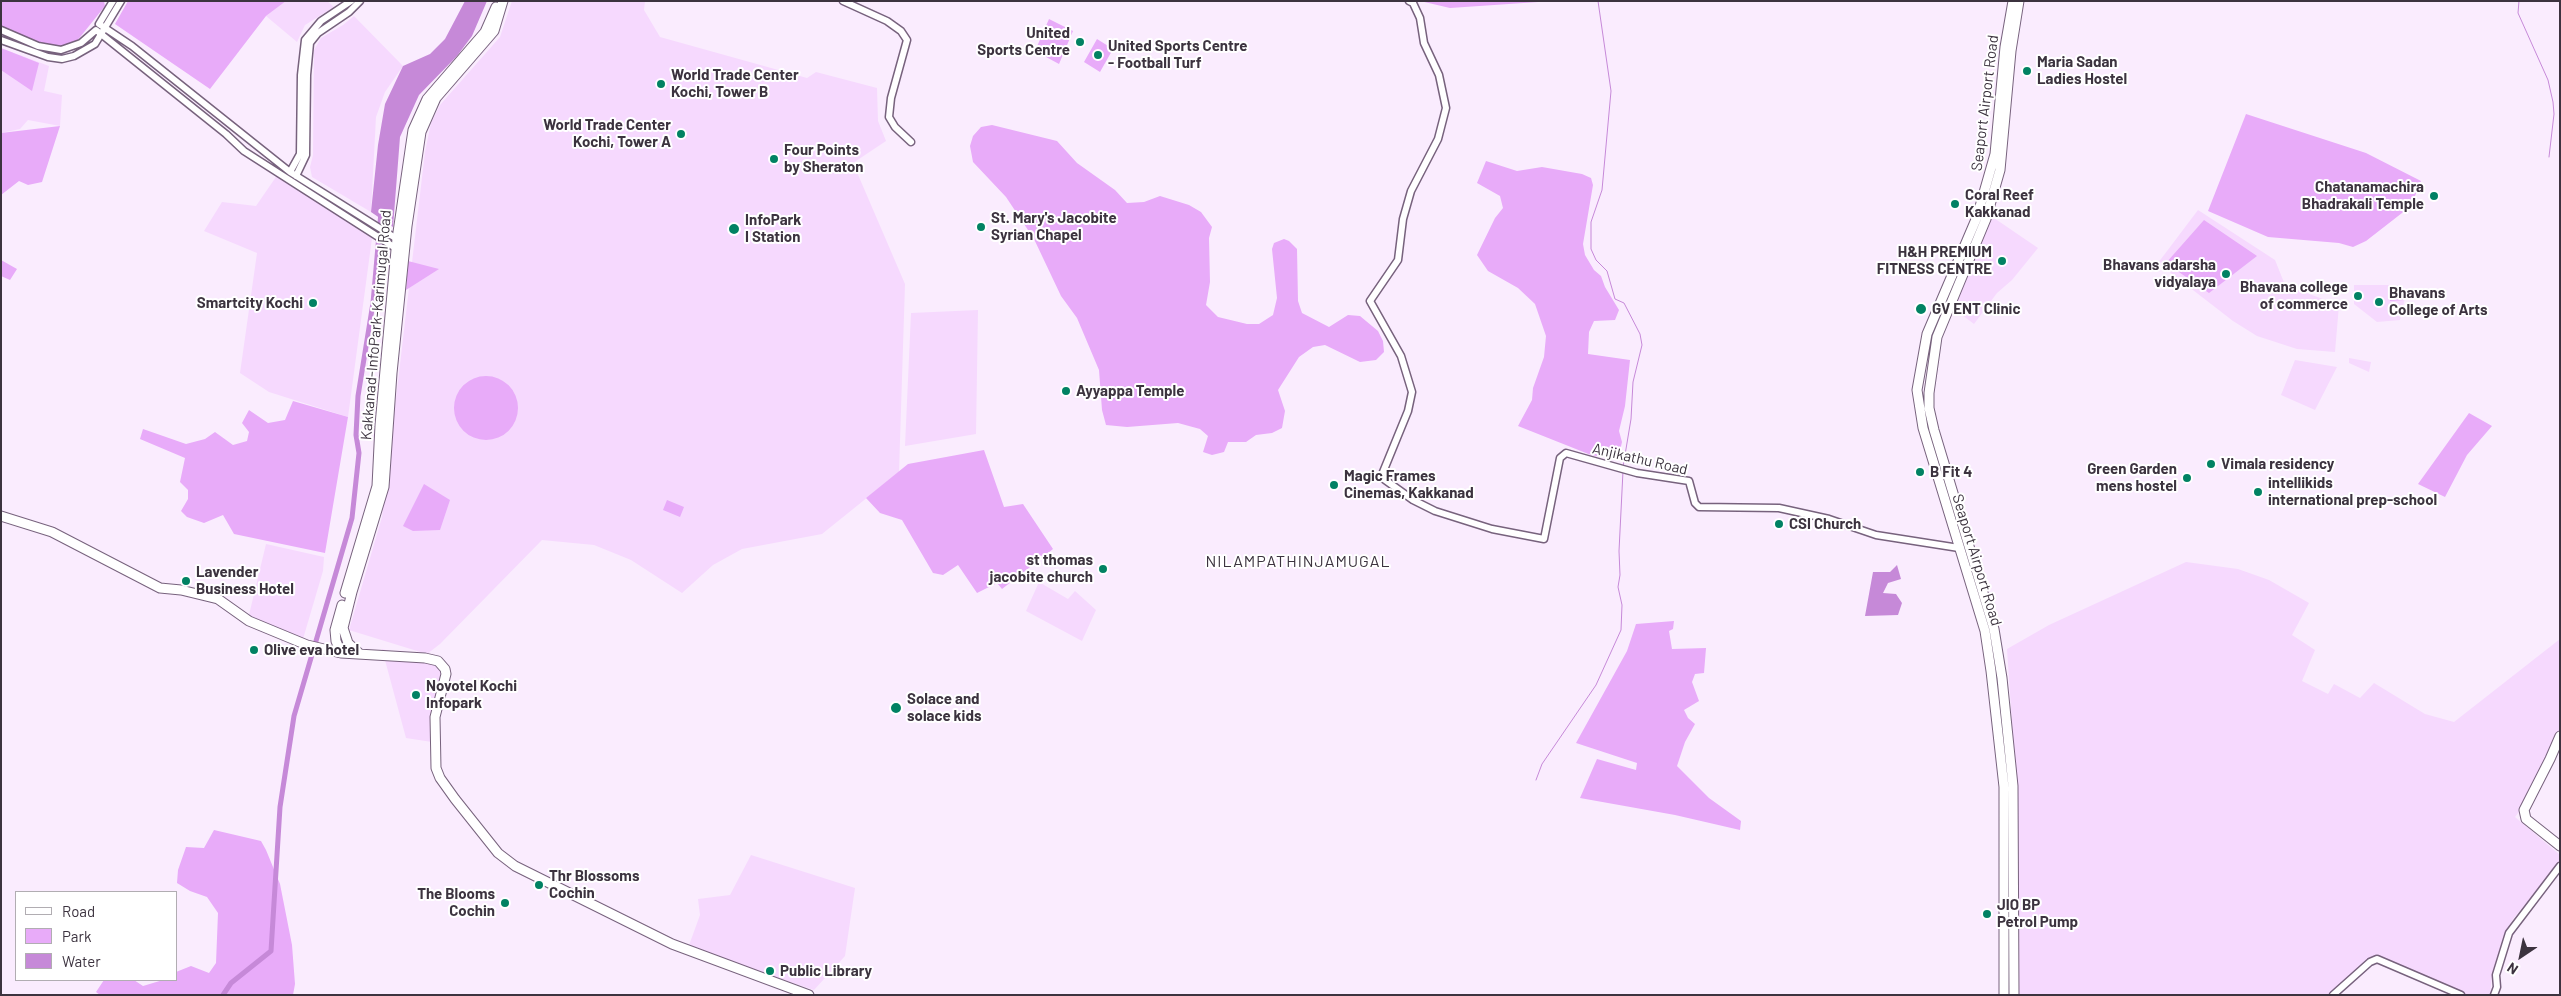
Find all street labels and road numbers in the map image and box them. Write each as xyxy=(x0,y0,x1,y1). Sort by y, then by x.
street label: Seaport Airport Road xyxy=(1968,34,2002,172)
street label: Kakkanad-InfoPark-Karimugal Road xyxy=(357,209,395,441)
street label: Anjikathu Road xyxy=(1591,439,1689,479)
street label: Seaport Airport Road xyxy=(1948,492,2006,628)

